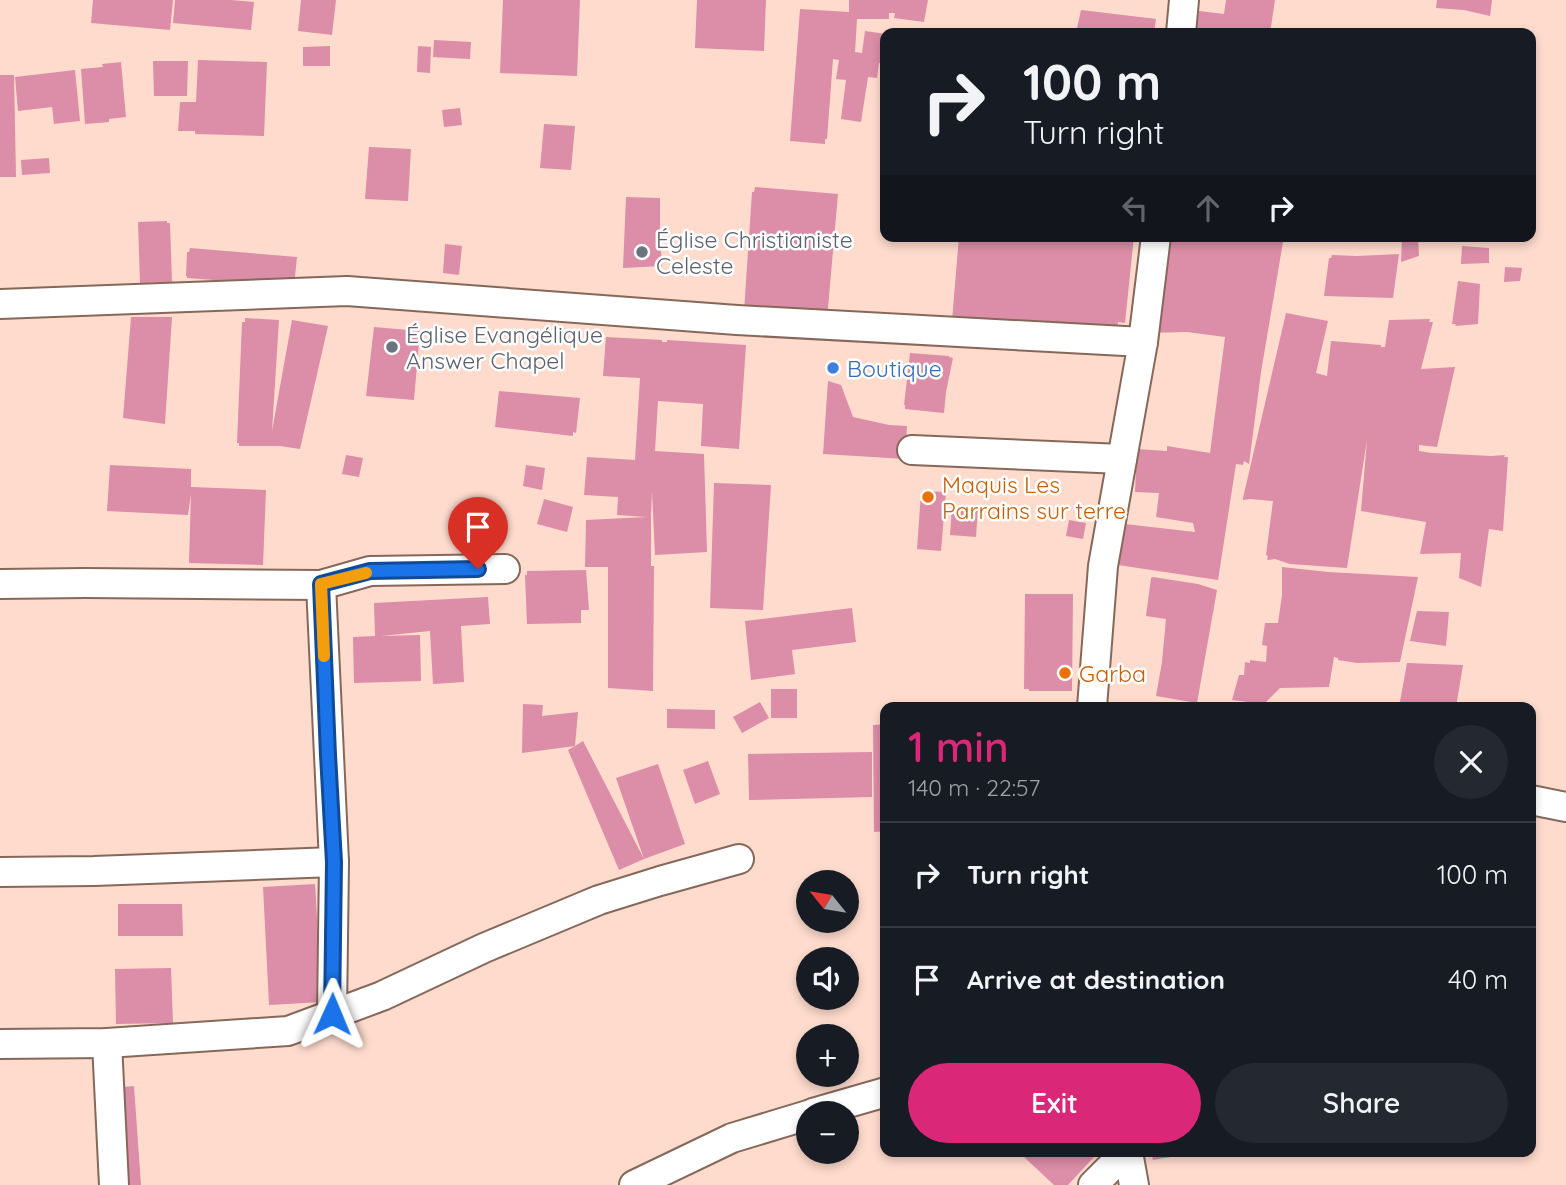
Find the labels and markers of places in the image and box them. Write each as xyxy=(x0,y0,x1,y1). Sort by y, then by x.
place label: Église Christianiste Celeste xyxy=(656,225,853,280)
marker: Église Christianiste Celeste xyxy=(634,244,650,260)
place label: Église Evangélique Answer Chapel xyxy=(406,320,603,375)
marker: Église Evangélique Answer Chapel xyxy=(384,339,400,355)
place label: Boutique xyxy=(847,354,942,383)
marker: Boutique xyxy=(825,360,841,376)
place label: Maquis Les Parrains sur terre xyxy=(942,470,1126,525)
marker: Maquis Les Parrains sur terre xyxy=(920,489,936,505)
pin xyxy=(448,497,508,569)
place label: Garba xyxy=(1079,659,1146,688)
marker: Garba xyxy=(1057,665,1073,681)

